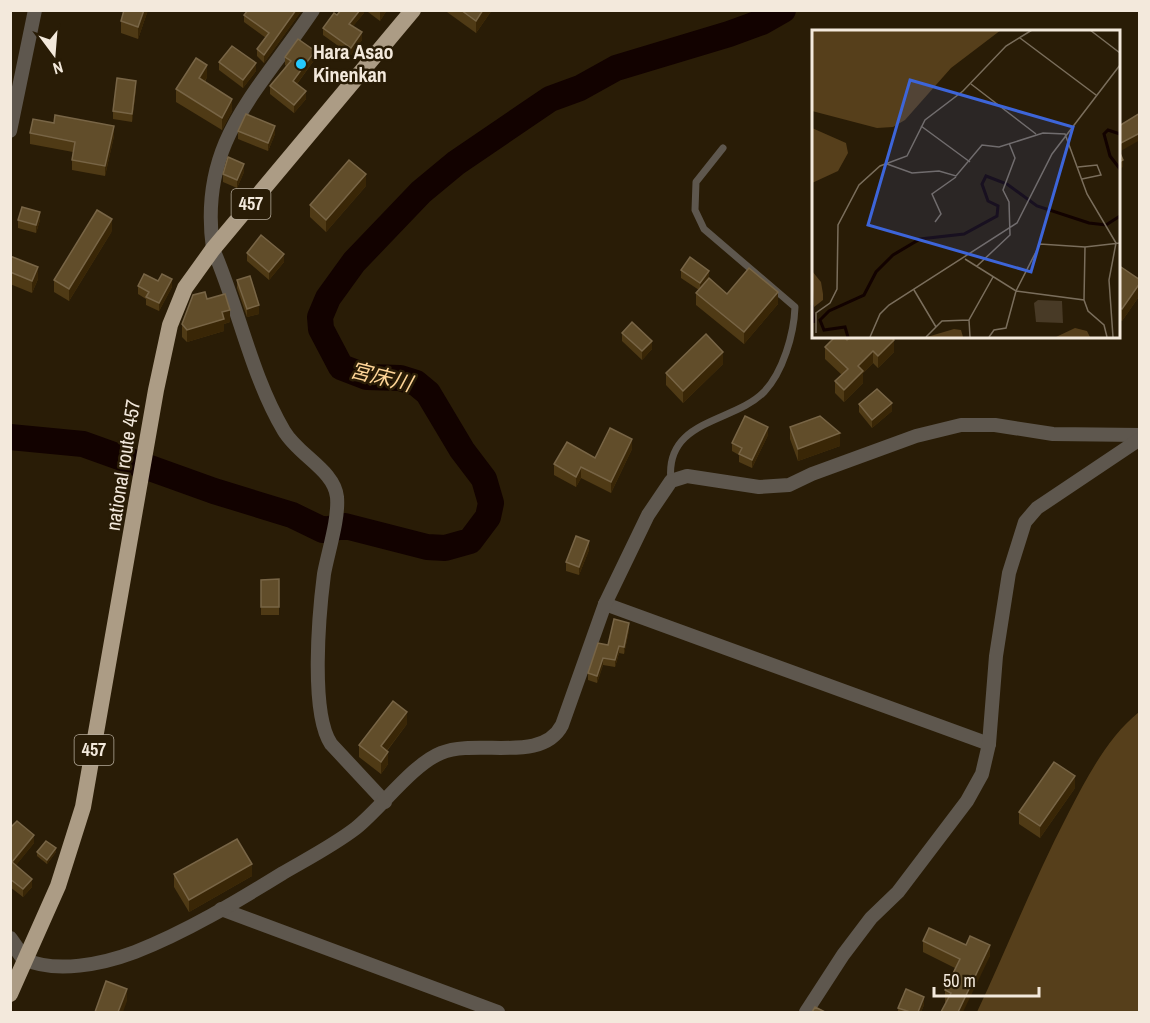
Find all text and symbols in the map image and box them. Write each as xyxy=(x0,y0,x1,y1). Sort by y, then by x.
north arrow xyxy=(24,24,84,84)
inset map xyxy=(812,30,1120,338)
place label: Hara Asao Kinenkan xyxy=(313,38,394,88)
text: N xyxy=(51,57,66,80)
marker: Hara Asao Kinenkan xyxy=(294,57,308,71)
road number: 457 xyxy=(232,189,270,219)
water label: 宮床川 xyxy=(347,355,417,399)
street label: national route 457 xyxy=(99,398,146,532)
road number: 457 xyxy=(74,735,113,765)
scale bar xyxy=(934,960,1039,998)
text: 50 m xyxy=(943,968,976,993)

